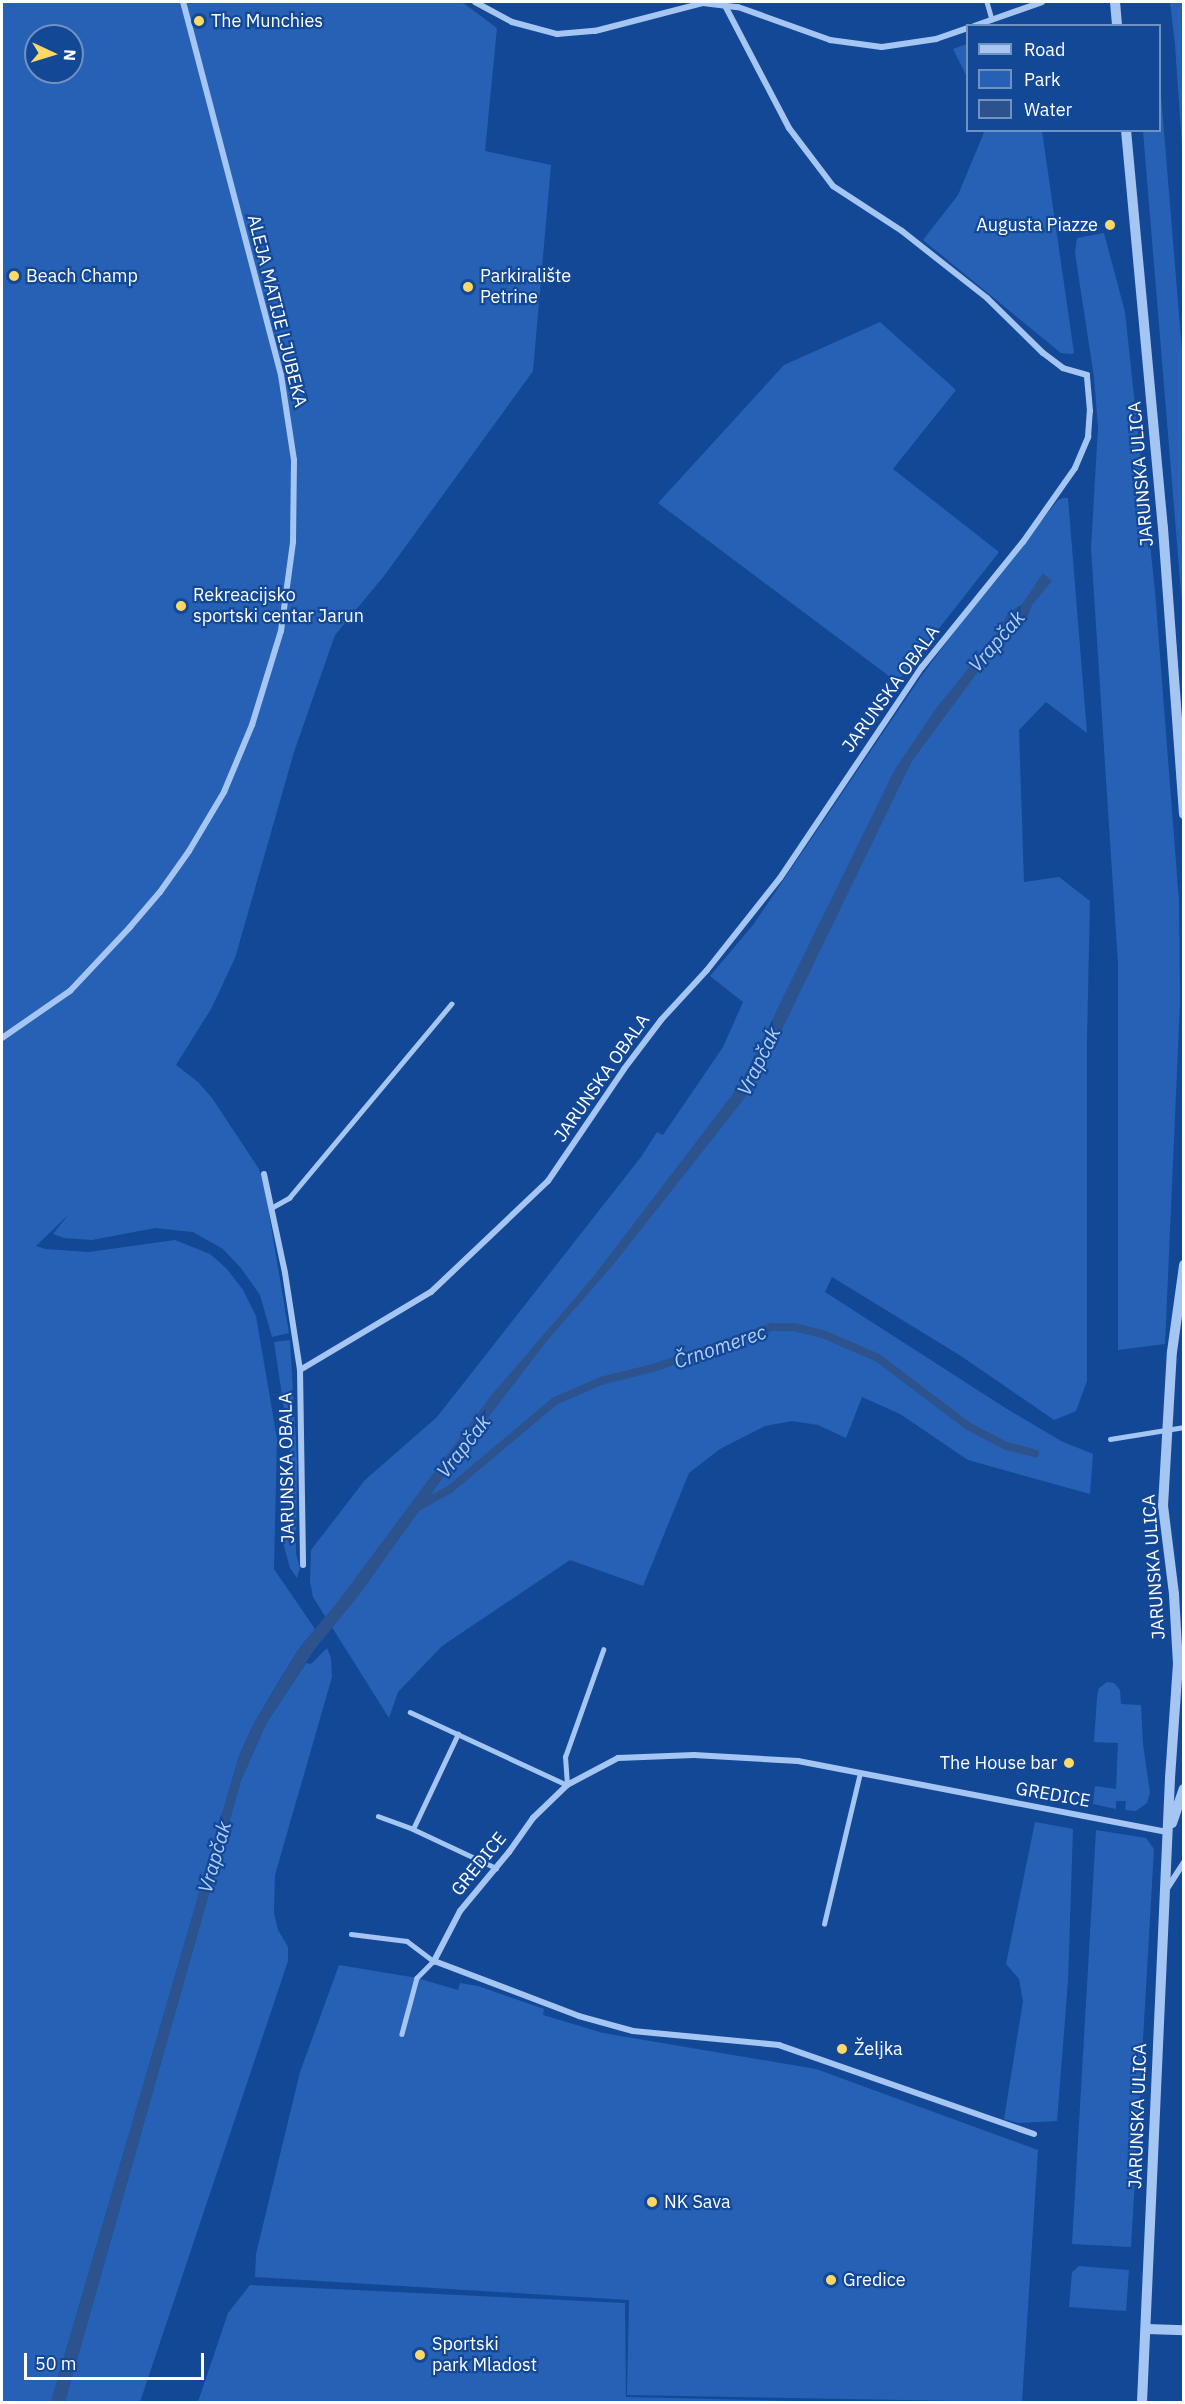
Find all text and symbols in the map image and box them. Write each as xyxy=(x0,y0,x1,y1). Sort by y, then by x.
place label: The Munchies xyxy=(211,10,323,32)
marker: The Munchies xyxy=(192,14,206,28)
north arrow xyxy=(24,24,84,84)
legend xyxy=(966,24,1161,132)
text: Road xyxy=(1024,38,1065,61)
text: N xyxy=(60,49,80,62)
text: Park xyxy=(1024,68,1060,91)
text: Water xyxy=(1024,98,1072,121)
street label: ALEJA MATIJE LJUBEKA xyxy=(243,213,311,409)
place label: Augusta Piazze xyxy=(976,214,1098,236)
marker: Augusta Piazze xyxy=(1103,218,1117,232)
place label: Beach Champ xyxy=(26,265,138,287)
place label: Parkiralište Petrine xyxy=(480,266,571,308)
marker: Beach Champ xyxy=(7,269,21,283)
marker: Parkiralište Petrine xyxy=(461,280,475,294)
street label: JARUNSKA ULICA xyxy=(1124,401,1158,547)
place label: Rekreacijsko sportski centar Jarun xyxy=(193,585,364,628)
marker: Rekreacijsko sportski centar Jarun xyxy=(174,599,188,613)
water label: Vrapčak xyxy=(963,605,1029,677)
street label: JARUNSKA OBALA xyxy=(838,621,944,757)
street label: JARUNSKA OBALA xyxy=(550,1010,654,1146)
water label: Vrapčak xyxy=(731,1023,785,1099)
water label: Črnomerec xyxy=(671,1319,769,1373)
street label: JARUNSKA OBALA xyxy=(275,1392,299,1544)
water label: Vrapčak xyxy=(431,1410,495,1482)
street label: JARUNSKA ULICA xyxy=(1138,1494,1170,1640)
place label: The House bar xyxy=(940,1752,1057,1774)
marker: The House bar xyxy=(1062,1756,1076,1770)
street label: GREDICE xyxy=(1014,1778,1092,1812)
water label: Vrapčak xyxy=(192,1818,236,1896)
street label: GREDICE xyxy=(447,1828,511,1900)
place label: Željka xyxy=(854,2038,903,2060)
marker: Željka xyxy=(835,2042,849,2056)
street label: JARUNSKA ULICA xyxy=(1125,2043,1151,2189)
place label: NK Sava xyxy=(664,2191,731,2213)
marker: NK Sava xyxy=(645,2195,659,2209)
place label: Gredice xyxy=(843,2269,906,2291)
marker: Gredice xyxy=(824,2273,838,2287)
place label: Sportski park Mladost xyxy=(432,2334,537,2376)
scale bar xyxy=(27,2341,207,2379)
marker: Sportski park Mladost xyxy=(413,2348,427,2362)
text: 50 m xyxy=(35,2352,77,2375)

